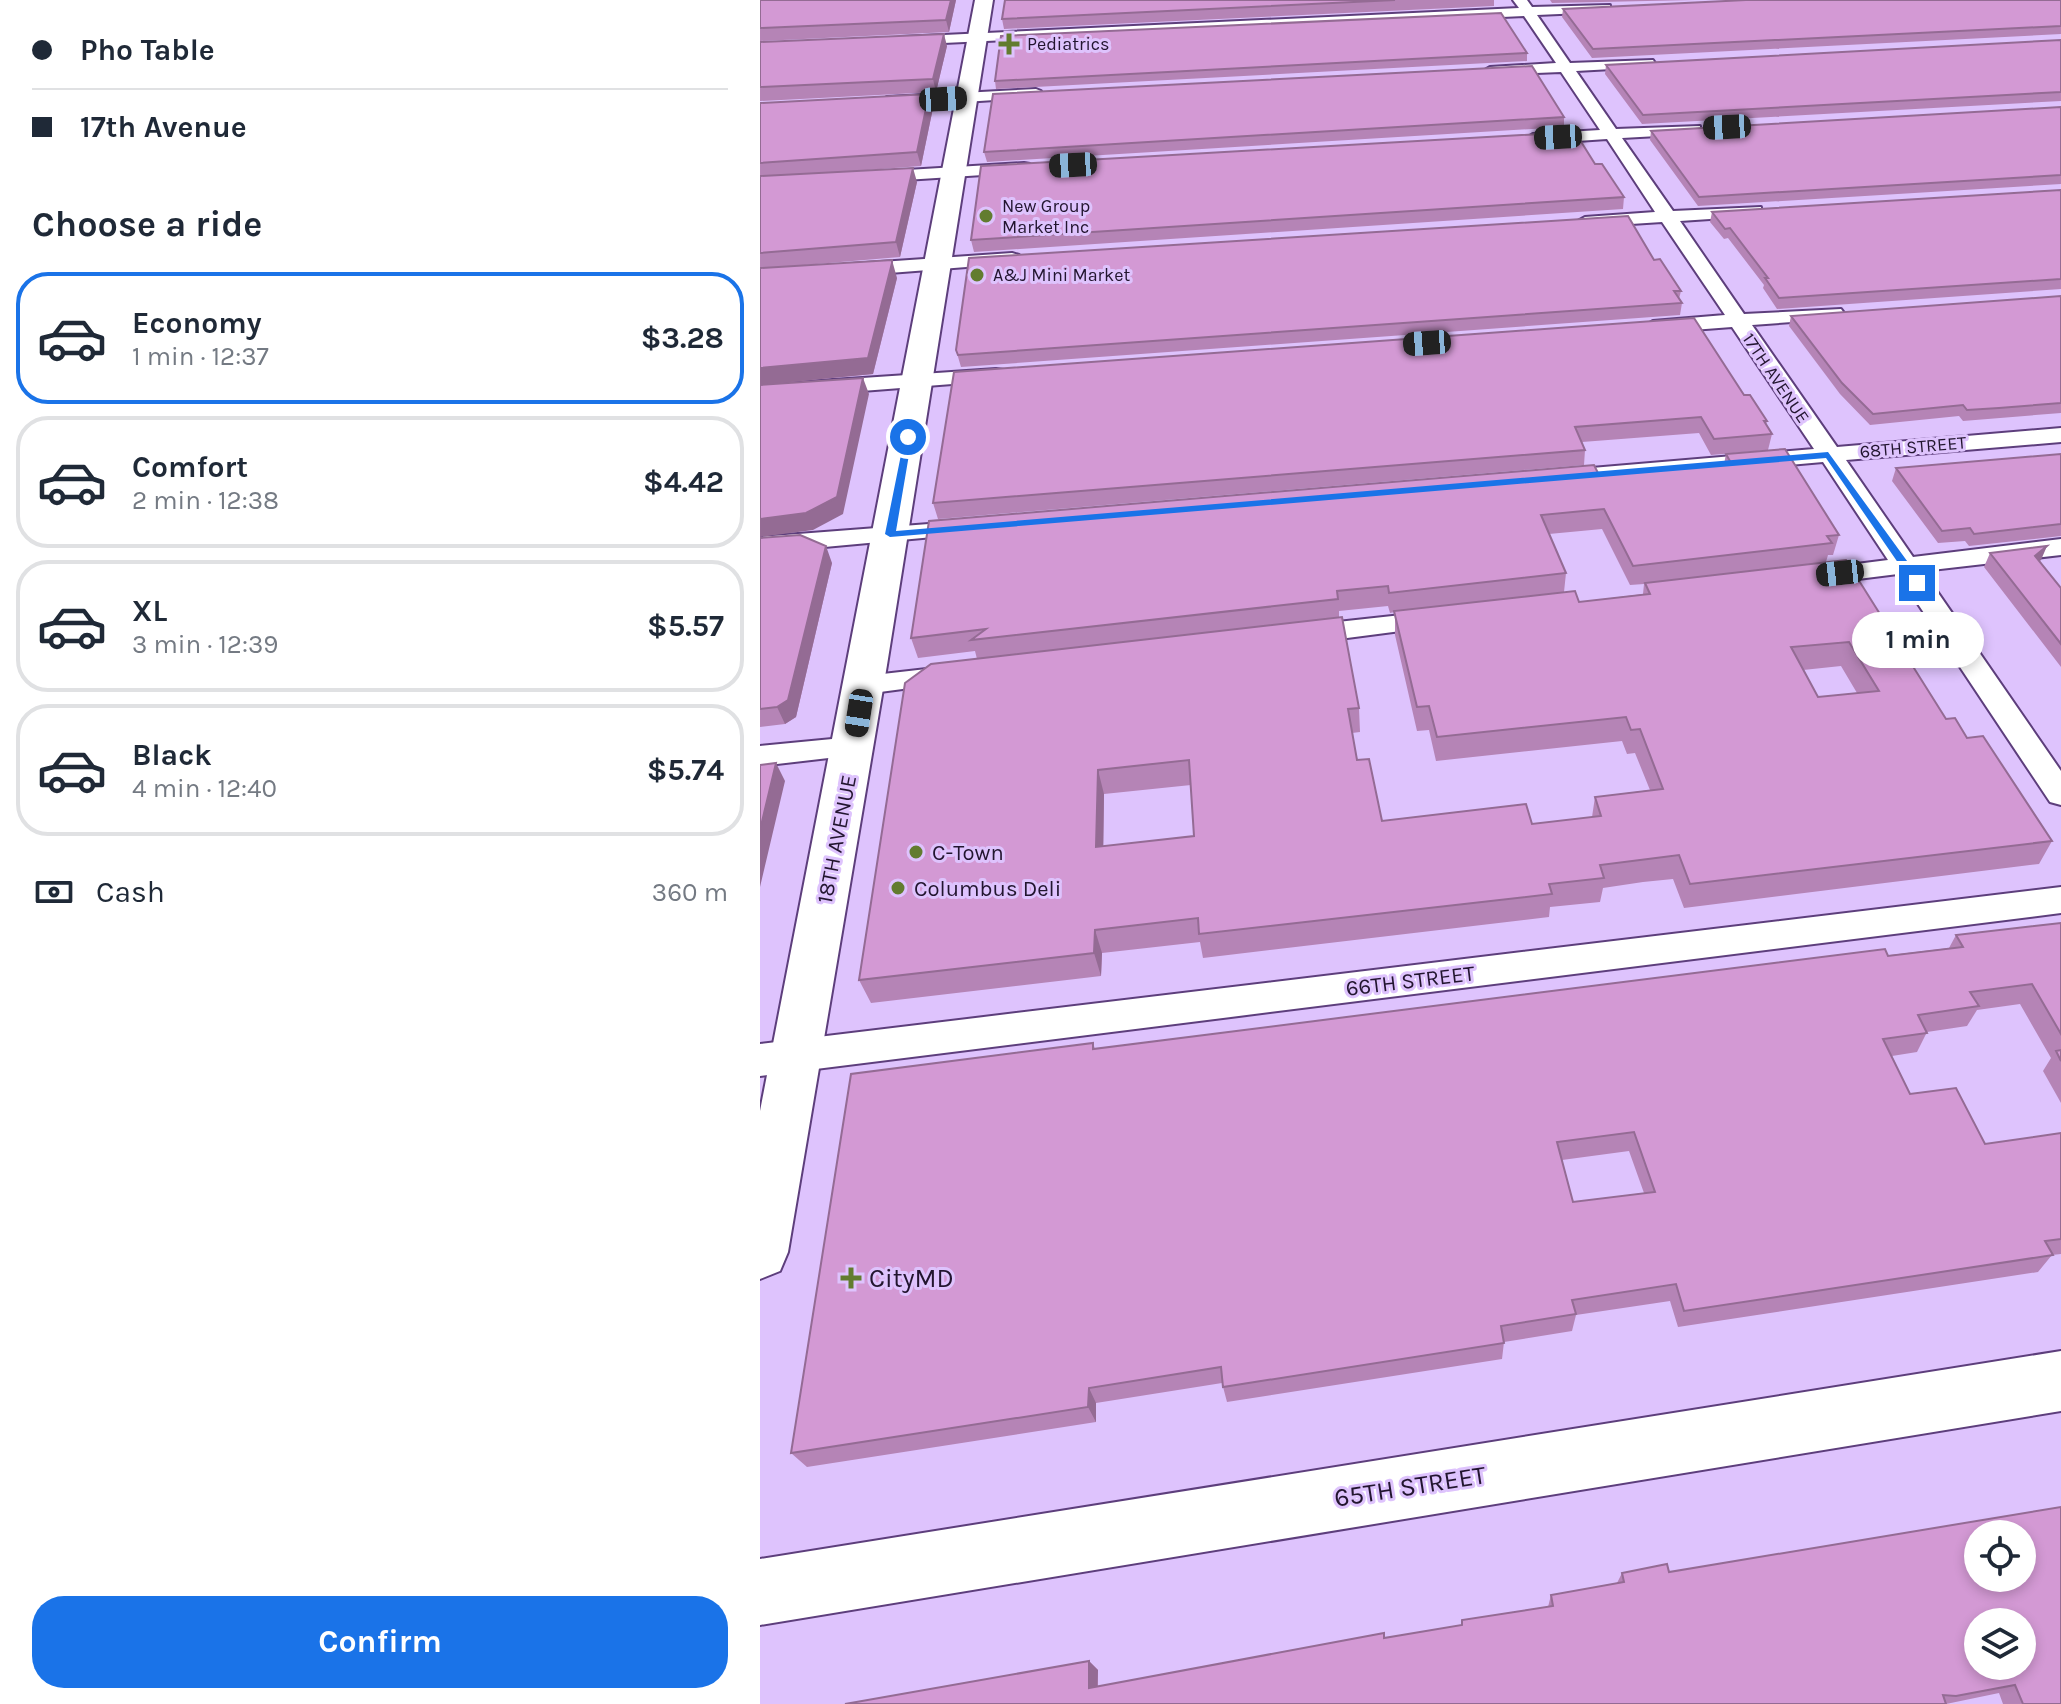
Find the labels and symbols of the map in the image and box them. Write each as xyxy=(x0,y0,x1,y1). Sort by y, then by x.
marker: Pediatrics xyxy=(998,33,1020,55)
place label: Pediatrics xyxy=(1027,33,1110,55)
car xyxy=(918,86,968,112)
car xyxy=(1702,114,1752,140)
car xyxy=(1533,124,1583,150)
car xyxy=(1048,152,1098,178)
place label: New Group Market Inc xyxy=(1002,195,1090,238)
marker: New Group Market Inc xyxy=(977,207,995,225)
place label: A&J Mini Market xyxy=(993,264,1131,286)
marker: A&J Mini Market xyxy=(968,266,986,284)
car xyxy=(1402,329,1452,357)
street label: 17TH AVENUE xyxy=(1738,329,1814,427)
route start xyxy=(890,419,926,455)
street label: 68TH STREET xyxy=(1859,431,1967,463)
car xyxy=(1815,559,1865,587)
route end xyxy=(1899,565,1935,601)
callout: 1 min xyxy=(1851,611,1983,667)
car xyxy=(843,687,875,739)
street label: 18TH AVENUE xyxy=(812,773,862,906)
place label: C-Town xyxy=(932,840,1004,866)
marker: C-Town xyxy=(907,843,925,861)
place label: Columbus Deli xyxy=(914,876,1061,902)
marker: Columbus Deli xyxy=(889,879,907,897)
street label: 66TH STREET xyxy=(1344,960,1476,1002)
place label: CityMD xyxy=(869,1263,954,1294)
marker: CityMD xyxy=(840,1267,862,1289)
street label: 65TH STREET xyxy=(1332,1459,1488,1514)

